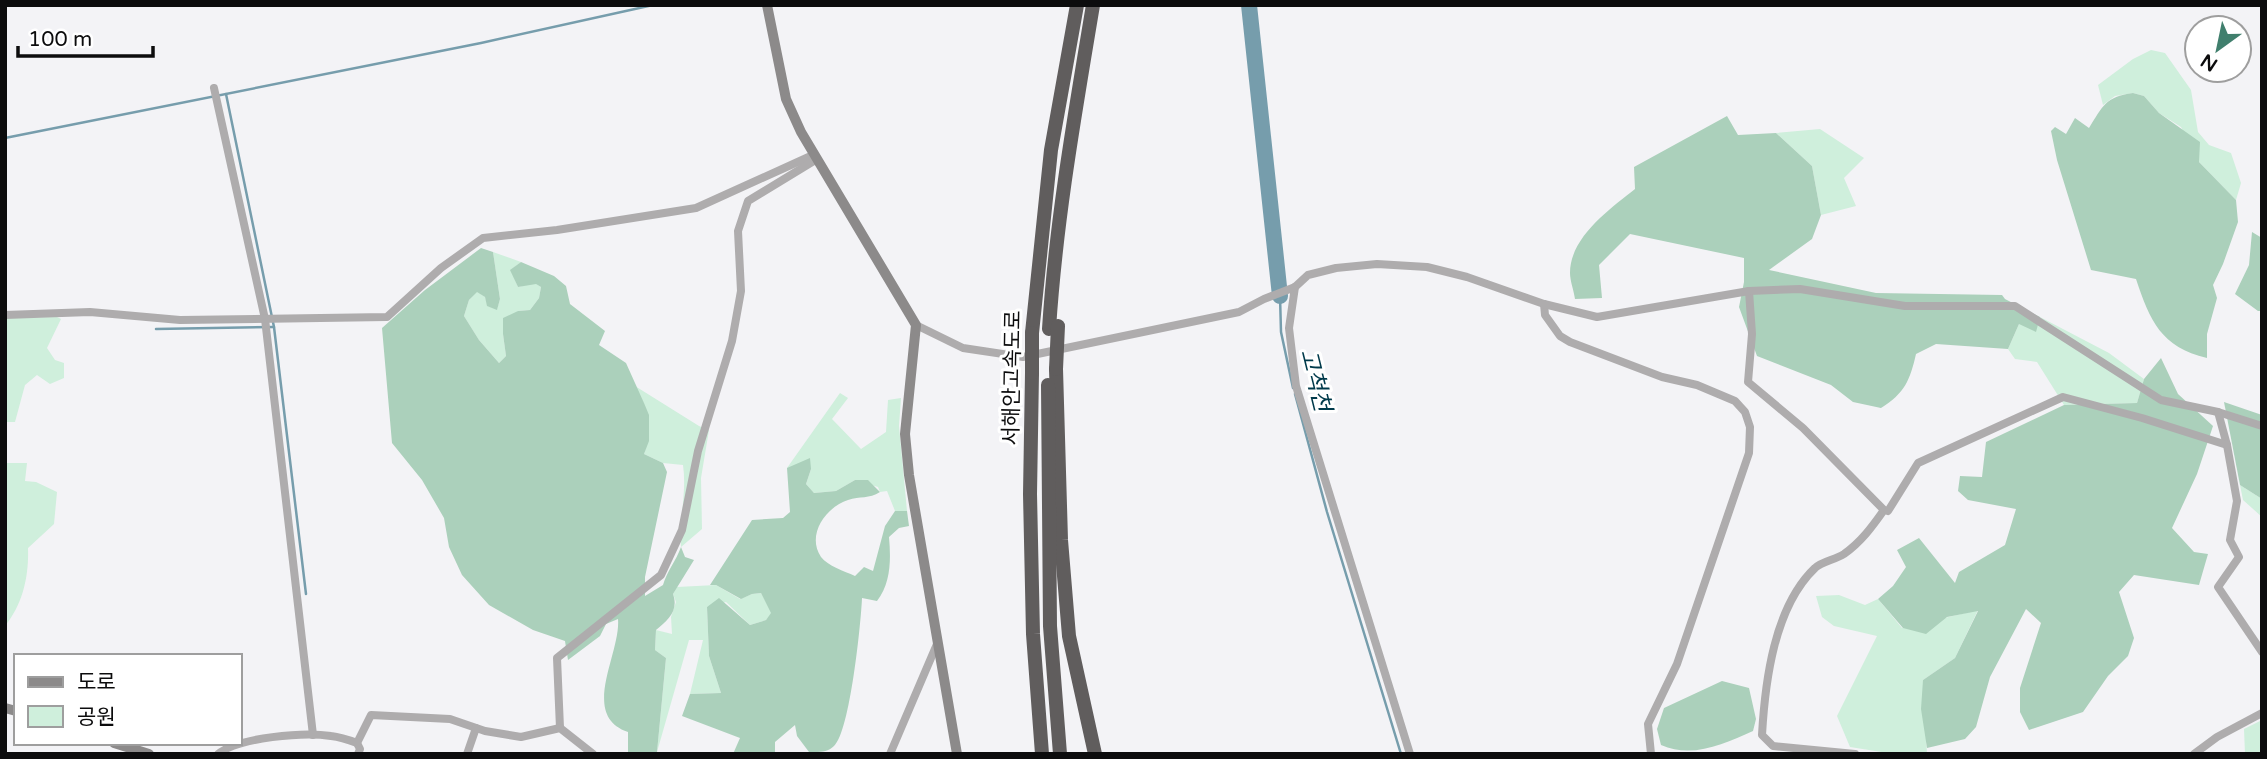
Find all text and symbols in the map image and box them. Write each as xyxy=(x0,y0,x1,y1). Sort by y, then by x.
scale bar xyxy=(18,14,152,58)
north arrow xyxy=(2183,14,2253,84)
text: 100 m xyxy=(28,27,92,52)
text: N xyxy=(2197,49,2222,76)
street label: 서해안고속도로 xyxy=(999,310,1026,446)
water label: 고척천 xyxy=(1294,346,1337,417)
legend xyxy=(14,654,242,745)
text: 도로 xyxy=(77,670,116,695)
text: 공원 xyxy=(77,705,116,730)

